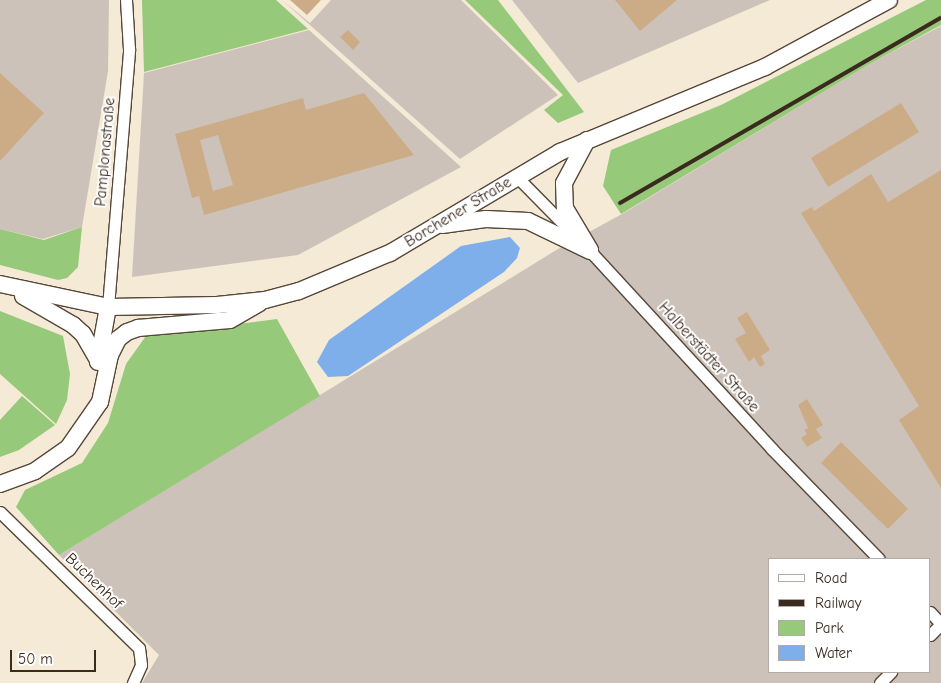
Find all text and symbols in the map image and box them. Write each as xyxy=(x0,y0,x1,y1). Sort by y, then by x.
street label: Pamplonastraße xyxy=(91,97,119,207)
street label: Borchener Straße xyxy=(401,173,515,251)
street label: Halberstädter Straße xyxy=(654,298,764,416)
street label: Buchenhof xyxy=(61,549,127,613)
legend xyxy=(768,558,931,673)
text: Road xyxy=(815,569,847,587)
text: Railway xyxy=(815,594,861,612)
text: Park xyxy=(815,619,844,637)
scale bar xyxy=(12,640,99,672)
text: Water xyxy=(815,644,852,662)
text: 50 m xyxy=(18,650,53,668)

